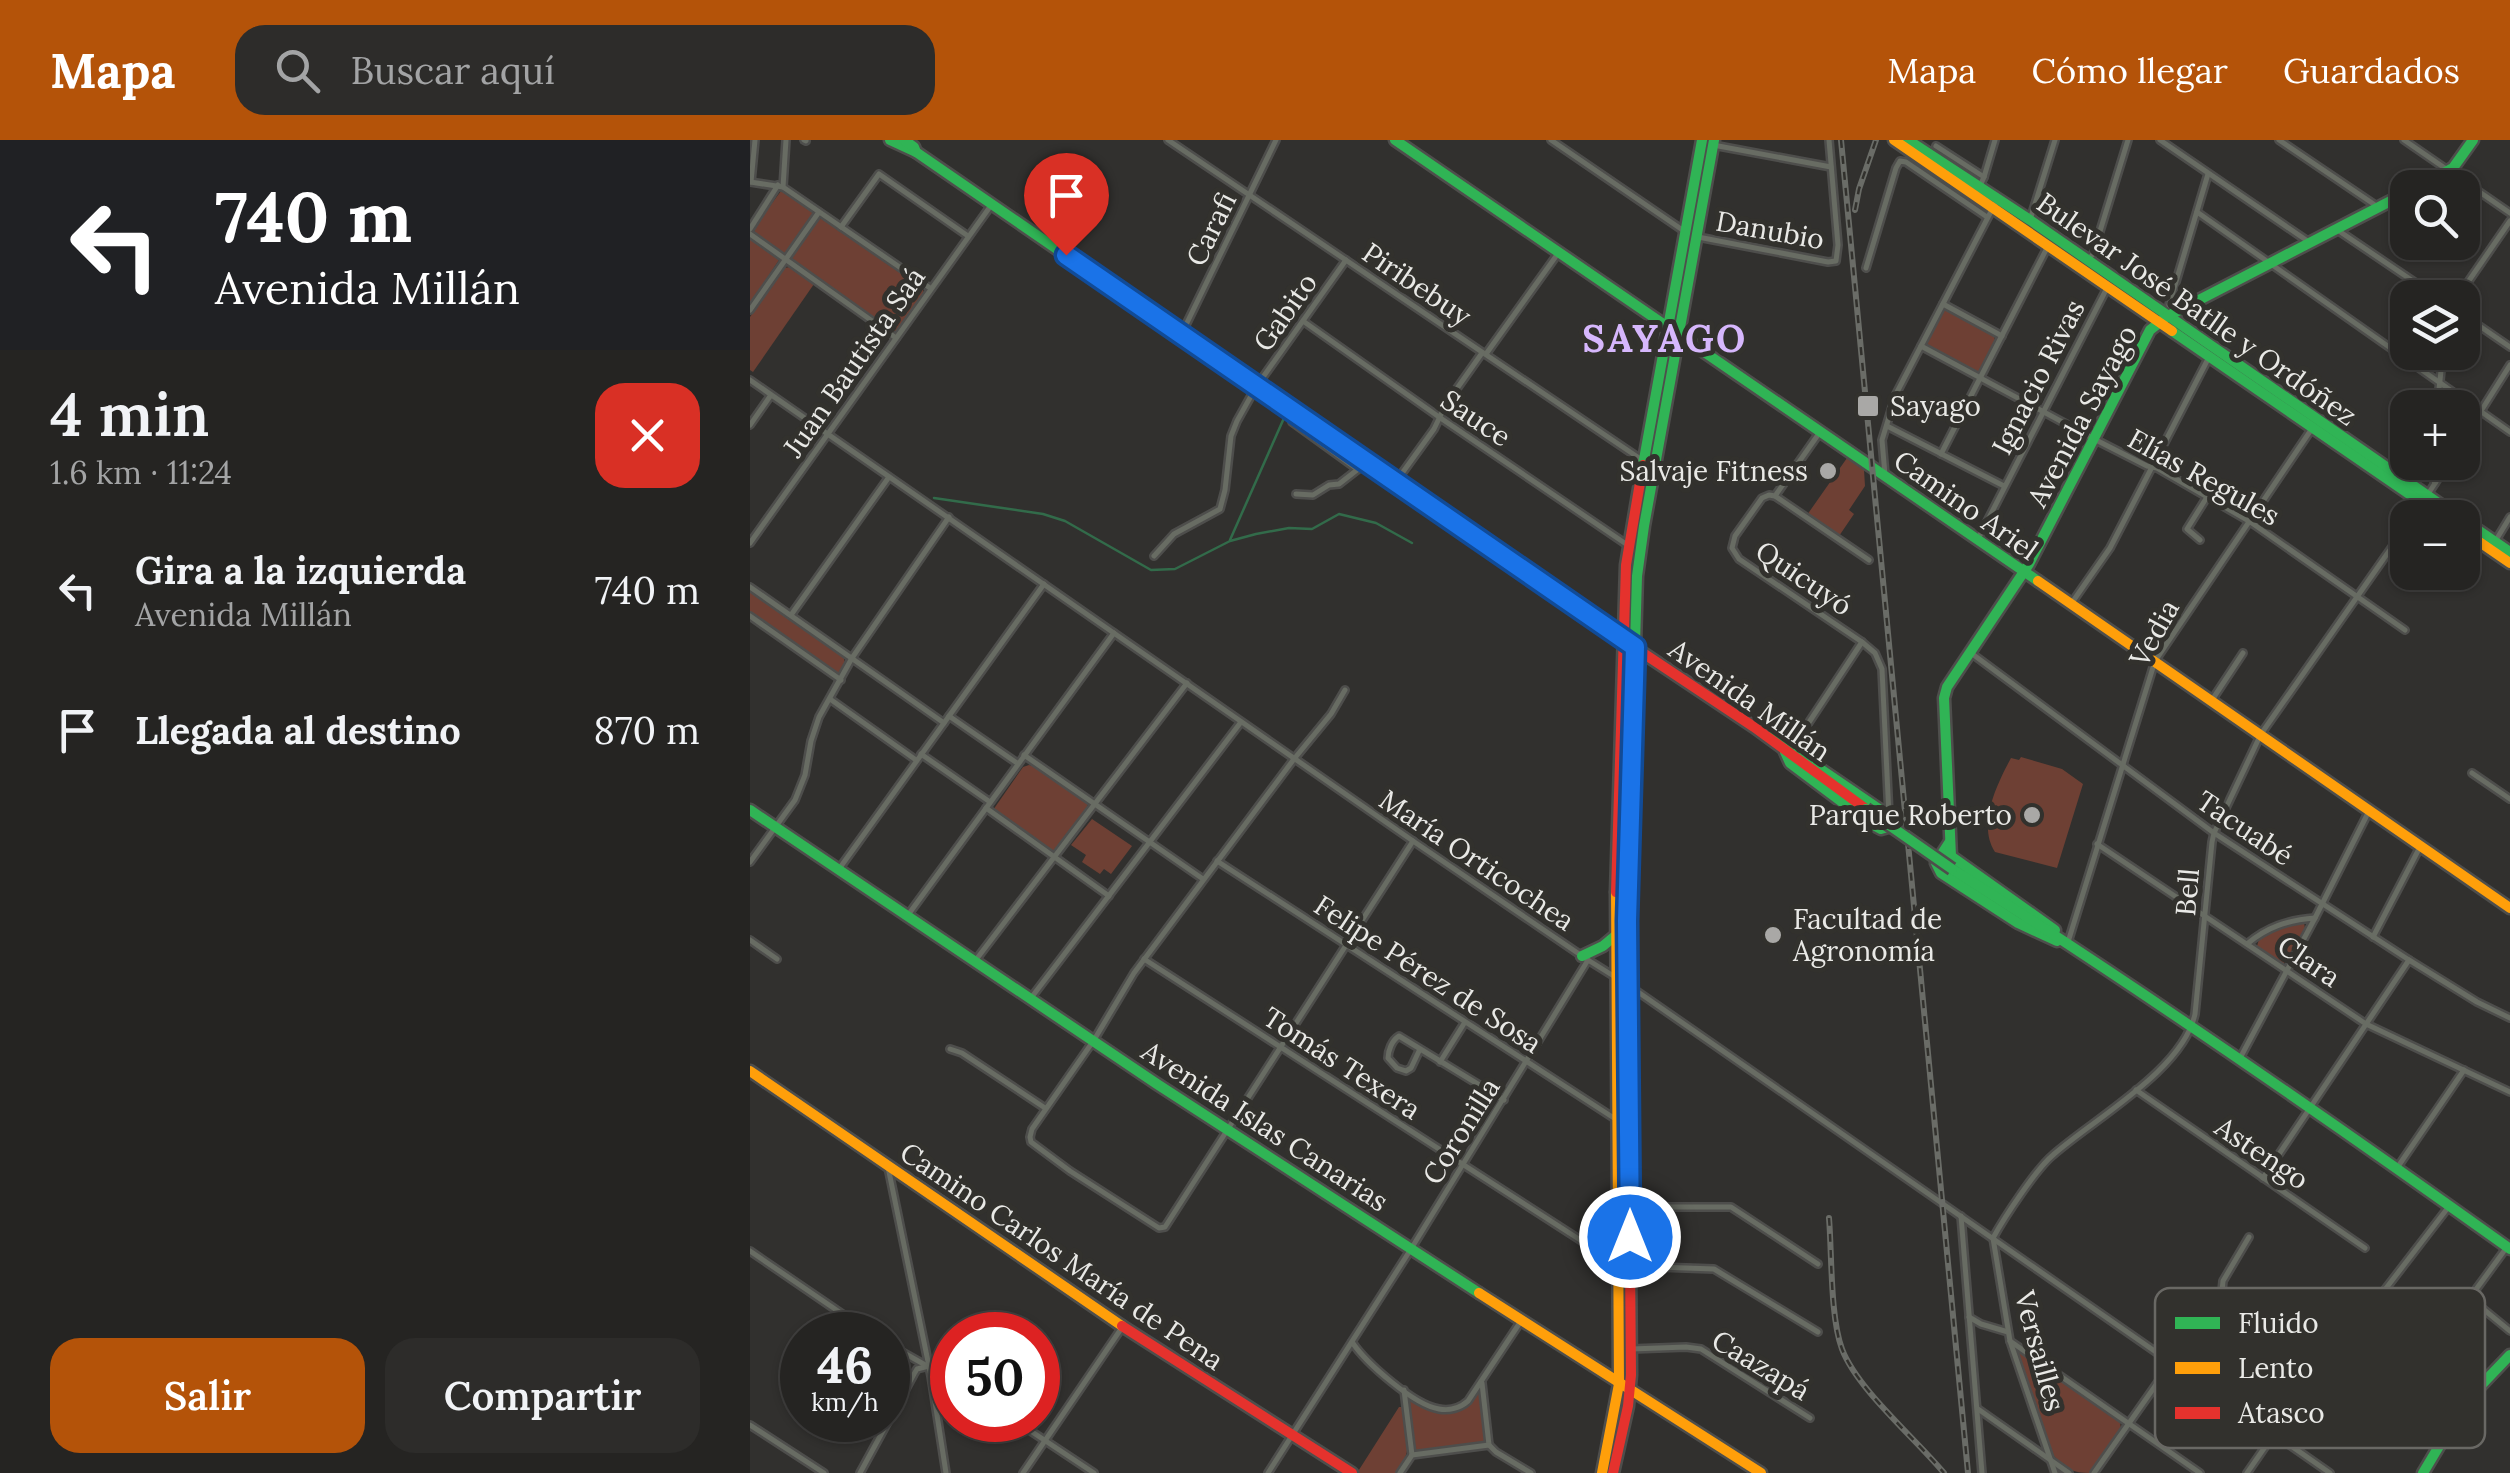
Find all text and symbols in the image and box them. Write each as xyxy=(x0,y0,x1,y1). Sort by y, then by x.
search box xyxy=(235,25,935,115)
text: Mapa xyxy=(50,40,175,101)
icon: search xyxy=(270,43,325,98)
text: Buscar aquí xyxy=(350,46,555,94)
text: Mapa xyxy=(1887,48,1976,93)
text: Cómo llegar xyxy=(2031,48,2228,93)
text: Guardados xyxy=(2283,48,2460,93)
pin xyxy=(1024,153,1109,256)
icon: arrive xyxy=(1039,168,1094,223)
map controls xyxy=(2390,170,2480,590)
button: search xyxy=(2390,170,2480,260)
text: 740 m xyxy=(215,172,412,261)
icon: left xyxy=(50,180,180,310)
street label: Bulevar José Batlle y Ordóñez xyxy=(2030,184,2364,434)
street label: Carafi xyxy=(1178,186,1244,272)
street label: Danubio xyxy=(1713,203,1827,257)
street label: Piribebuy xyxy=(1356,234,1479,334)
text: Avenida Millán xyxy=(215,259,520,316)
street label: Juan Bautista Saá xyxy=(775,260,933,465)
street label: Gabito xyxy=(1245,266,1325,358)
button: layers xyxy=(2390,280,2480,370)
street label: Ignacio Rivas xyxy=(1984,293,2092,461)
district label: SAYAGO xyxy=(1582,314,1748,362)
street label: Avenida Sayago xyxy=(2019,319,2145,514)
text: 4 min xyxy=(50,376,210,452)
street label: Sauce xyxy=(1434,382,1518,454)
button: close xyxy=(595,383,700,488)
place label: Sayago xyxy=(1890,388,1981,424)
button: + xyxy=(2390,390,2480,480)
marker: Sayago xyxy=(1855,393,1881,419)
street label: Elías Regules xyxy=(2122,420,2286,534)
street label: Camino Ariel xyxy=(1887,442,2045,568)
text: 1.6 km · 11:24 xyxy=(50,452,232,493)
place label: Salvaje Fitness xyxy=(1620,453,1808,489)
marker: Salvaje Fitness xyxy=(1817,460,1839,482)
button: − xyxy=(2390,500,2480,590)
street label: Quicuyó xyxy=(1749,533,1859,623)
text: Gira a la izquierda xyxy=(135,546,466,594)
icon: left xyxy=(50,563,105,618)
text: 740 m xyxy=(595,566,700,614)
street label: Vedia xyxy=(2120,593,2187,674)
text: Avenida Millán xyxy=(135,594,352,635)
street label: Avenida Millán xyxy=(1661,630,1838,769)
icon: arrive xyxy=(50,703,105,758)
text: Llegada al destino xyxy=(135,706,461,754)
text: 870 m xyxy=(594,706,700,754)
street label: María Orticochea xyxy=(1373,781,1581,939)
street label: Tacuabé xyxy=(2190,783,2300,873)
place label: Parque Roberto xyxy=(1809,797,2012,833)
marker: Parque Roberto xyxy=(2021,804,2043,826)
street label: Bell xyxy=(2167,867,2207,917)
street label: Felipe Pérez de Sosa xyxy=(1307,887,1549,1061)
place label: Facultad de Agronomía xyxy=(1792,901,1942,969)
marker: Facultad de Agronomía xyxy=(1762,924,1784,946)
street label: Clara xyxy=(2271,927,2347,995)
street label: Tomás Texera xyxy=(1256,999,1428,1127)
street label: Avenida Islas Canarias xyxy=(1134,1032,1395,1219)
street label: Coronilla xyxy=(1414,1071,1508,1191)
street label: Astengo xyxy=(2207,1108,2316,1197)
street label: Camino Carlos María de Pena xyxy=(893,1134,1231,1378)
position arrow xyxy=(1578,1185,1682,1289)
street label: Versailles xyxy=(2006,1286,2073,1415)
legend xyxy=(2155,1288,2485,1448)
text: Fluido xyxy=(2238,1305,2319,1341)
speed limit sign: 50 xyxy=(930,1312,1060,1442)
street label: Caazapá xyxy=(1705,1322,1817,1408)
text: 46 xyxy=(817,1333,873,1397)
button: Salir xyxy=(50,1338,365,1453)
button: Compartir xyxy=(385,1338,700,1453)
text: Lento xyxy=(2238,1350,2313,1386)
text: km/h xyxy=(811,1386,879,1418)
text: Atasco xyxy=(2237,1395,2325,1431)

